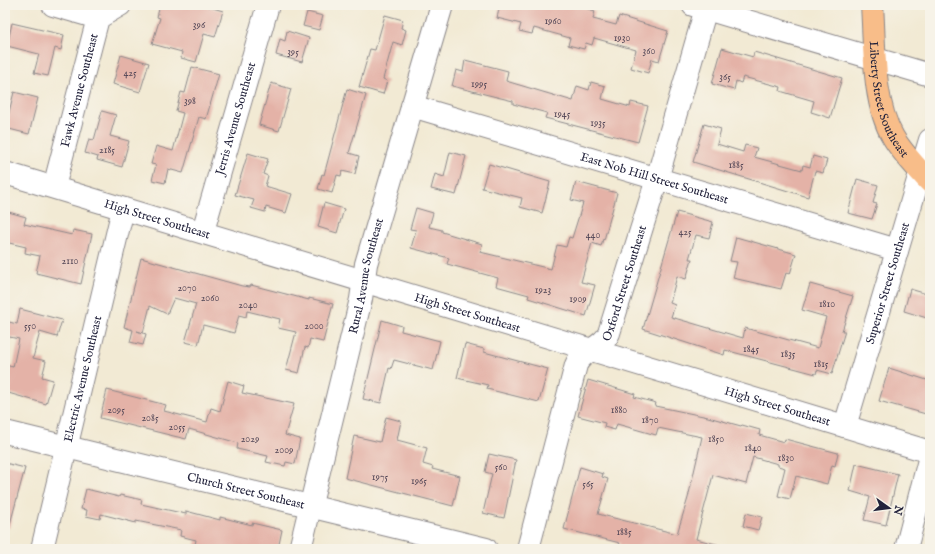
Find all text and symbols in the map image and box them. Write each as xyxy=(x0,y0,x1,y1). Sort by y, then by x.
house number: 1960 xyxy=(544,15,562,28)
house number: 396 xyxy=(193,19,206,32)
street label: Fawk Avenue Southeast xyxy=(58,32,102,149)
house number: 1930 xyxy=(614,32,630,45)
street label: Liberty Street Southeast xyxy=(866,41,912,161)
house number: 360 xyxy=(643,45,656,58)
house number: 395 xyxy=(287,46,299,59)
street label: Jerris Avenue Southeast xyxy=(212,61,259,179)
house number: 425 xyxy=(123,67,137,80)
house number: 365 xyxy=(719,71,731,84)
house number: 1995 xyxy=(471,78,487,91)
house number: 398 xyxy=(184,95,196,108)
house number: 1945 xyxy=(554,108,571,121)
house number: 1935 xyxy=(590,117,606,130)
house number: 2185 xyxy=(99,144,115,157)
street label: East Nob Hill Street Southeast xyxy=(579,149,730,208)
house number: 1885 xyxy=(728,159,744,172)
street label: High Street Southeast xyxy=(102,196,212,242)
street label: Rural Avenue Southeast xyxy=(346,216,387,335)
street label: Superior Street Southeast xyxy=(863,221,913,346)
street label: Oxford Street Southeast xyxy=(599,224,650,344)
house number: 425 xyxy=(678,226,692,239)
house number: 440 xyxy=(586,229,600,242)
house number: 2110 xyxy=(61,255,79,268)
house number: 2070 xyxy=(177,282,197,295)
house number: 1923 xyxy=(535,284,552,297)
street label: High Street Southeast xyxy=(413,290,522,336)
house number: 2060 xyxy=(201,292,219,305)
house number: 1909 xyxy=(569,293,587,306)
house number: 1810 xyxy=(819,298,835,311)
house number: 2040 xyxy=(238,299,258,312)
street label: Electric Avenue Southeast xyxy=(61,314,105,444)
house number: 550 xyxy=(24,320,36,333)
house number: 2000 xyxy=(304,320,324,333)
house number: 1845 xyxy=(743,343,759,356)
house number: 1835 xyxy=(780,348,796,361)
house number: 1815 xyxy=(814,358,829,371)
street label: High Street Southeast xyxy=(723,383,832,430)
house number: 2095 xyxy=(107,404,125,417)
house number: 1880 xyxy=(611,404,627,417)
house number: 2085 xyxy=(141,412,159,425)
house number: 1870 xyxy=(641,414,659,427)
house number: 2055 xyxy=(169,421,186,434)
house number: 2029 xyxy=(241,433,259,446)
house number: 1850 xyxy=(708,433,724,446)
house number: 1840 xyxy=(744,442,762,455)
house number: 2009 xyxy=(275,444,293,457)
house number: 1830 xyxy=(778,452,794,465)
house number: 560 xyxy=(495,461,507,474)
street label: Church Street Southeast xyxy=(186,470,306,513)
house number: 1975 xyxy=(372,471,389,484)
house number: 1965 xyxy=(411,475,427,488)
house number: 565 xyxy=(582,478,594,491)
north arrow xyxy=(869,488,909,528)
text: N xyxy=(890,503,906,517)
house number: 1885 xyxy=(616,526,632,539)

